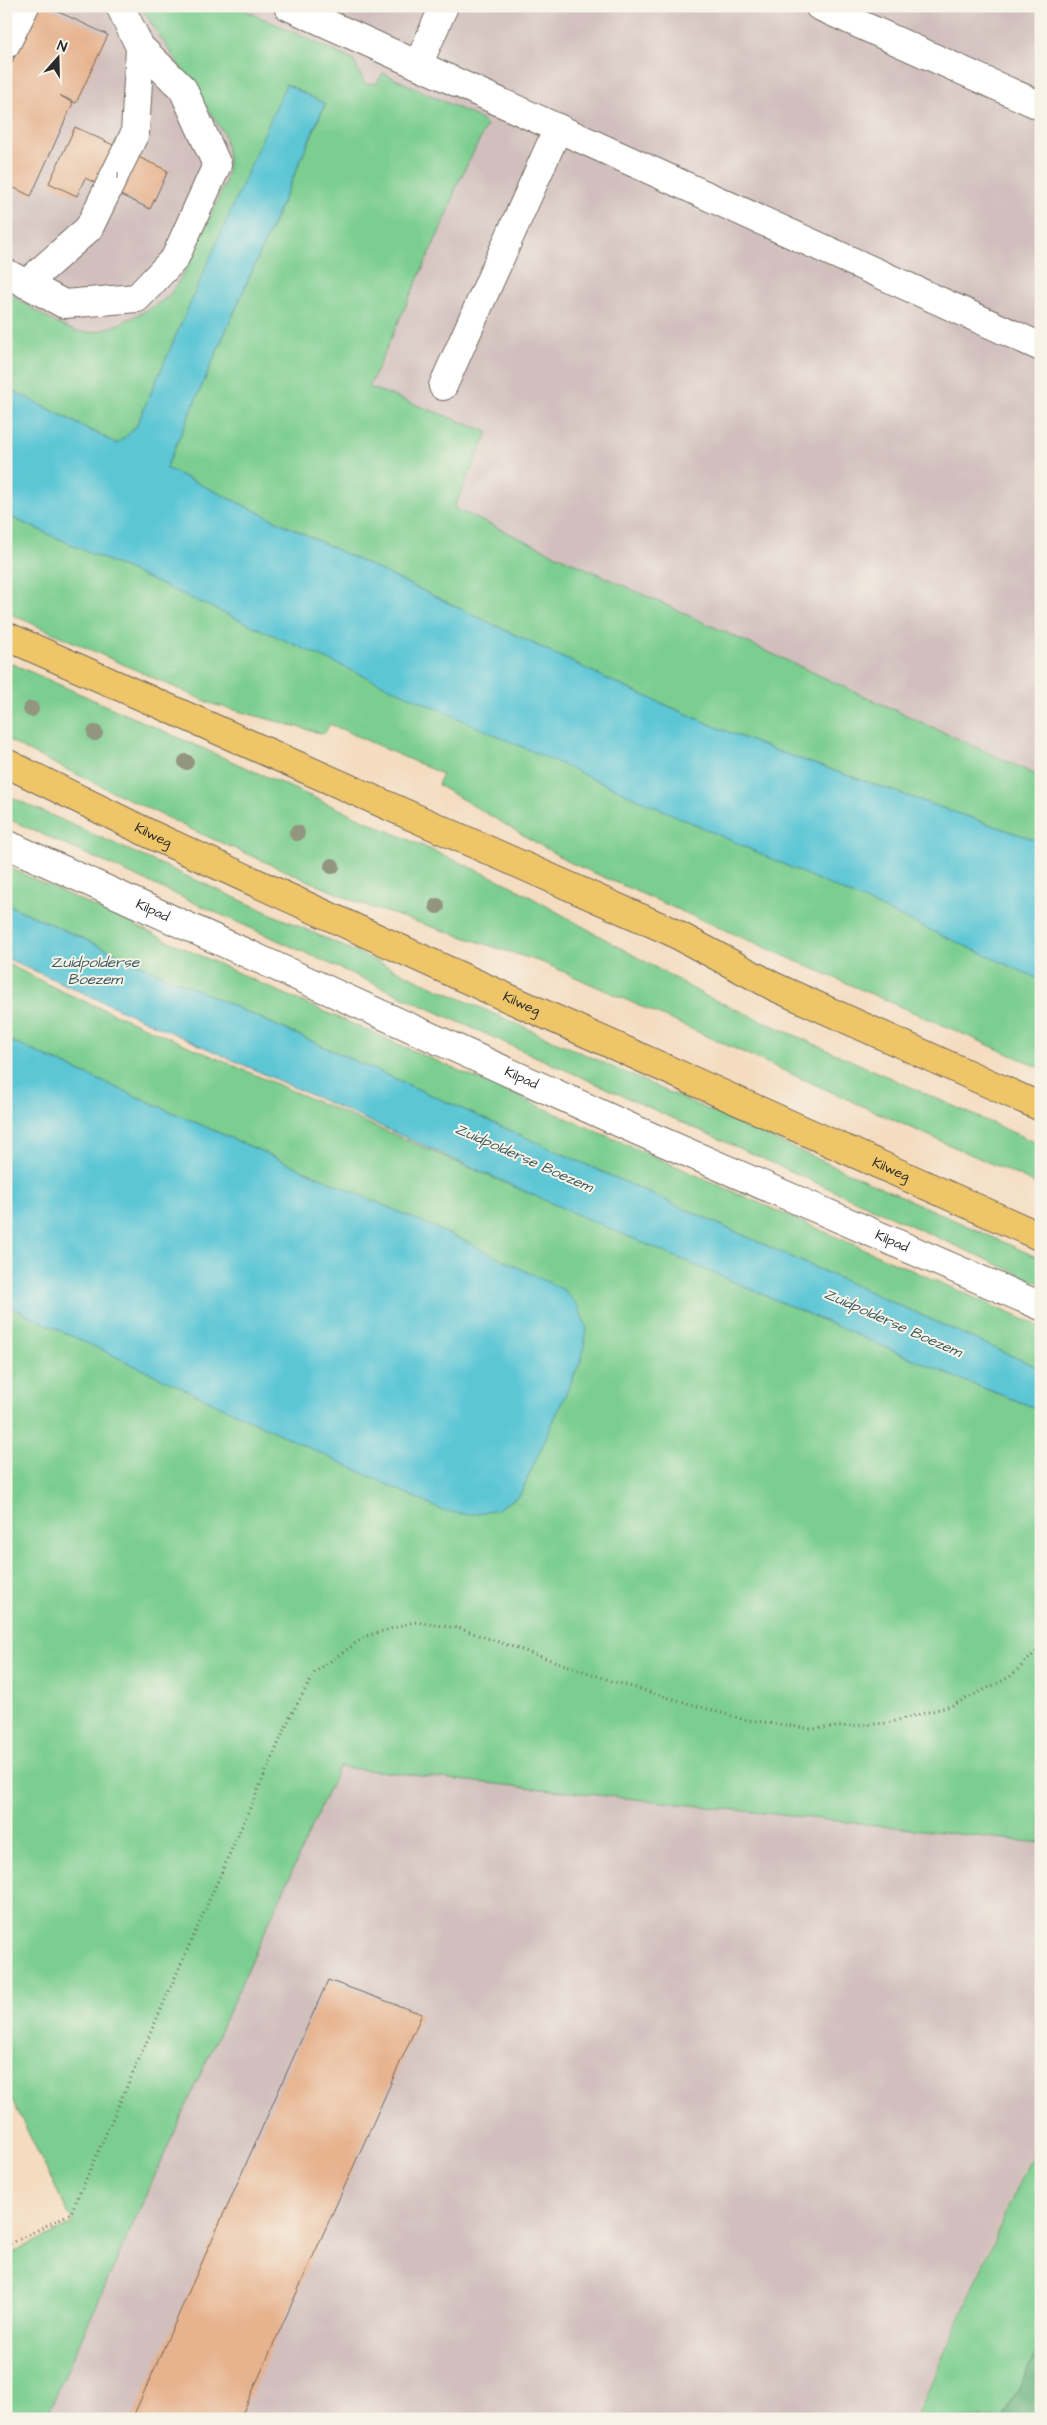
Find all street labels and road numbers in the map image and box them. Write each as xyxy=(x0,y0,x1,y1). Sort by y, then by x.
street label: Kilweg xyxy=(131,818,175,853)
street label: Kilpad xyxy=(133,894,173,927)
street label: Kilweg xyxy=(500,987,543,1021)
street label: Kilpad xyxy=(501,1062,541,1094)
street label: Kilweg xyxy=(869,1153,913,1187)
street label: Kilpad xyxy=(872,1225,912,1257)

